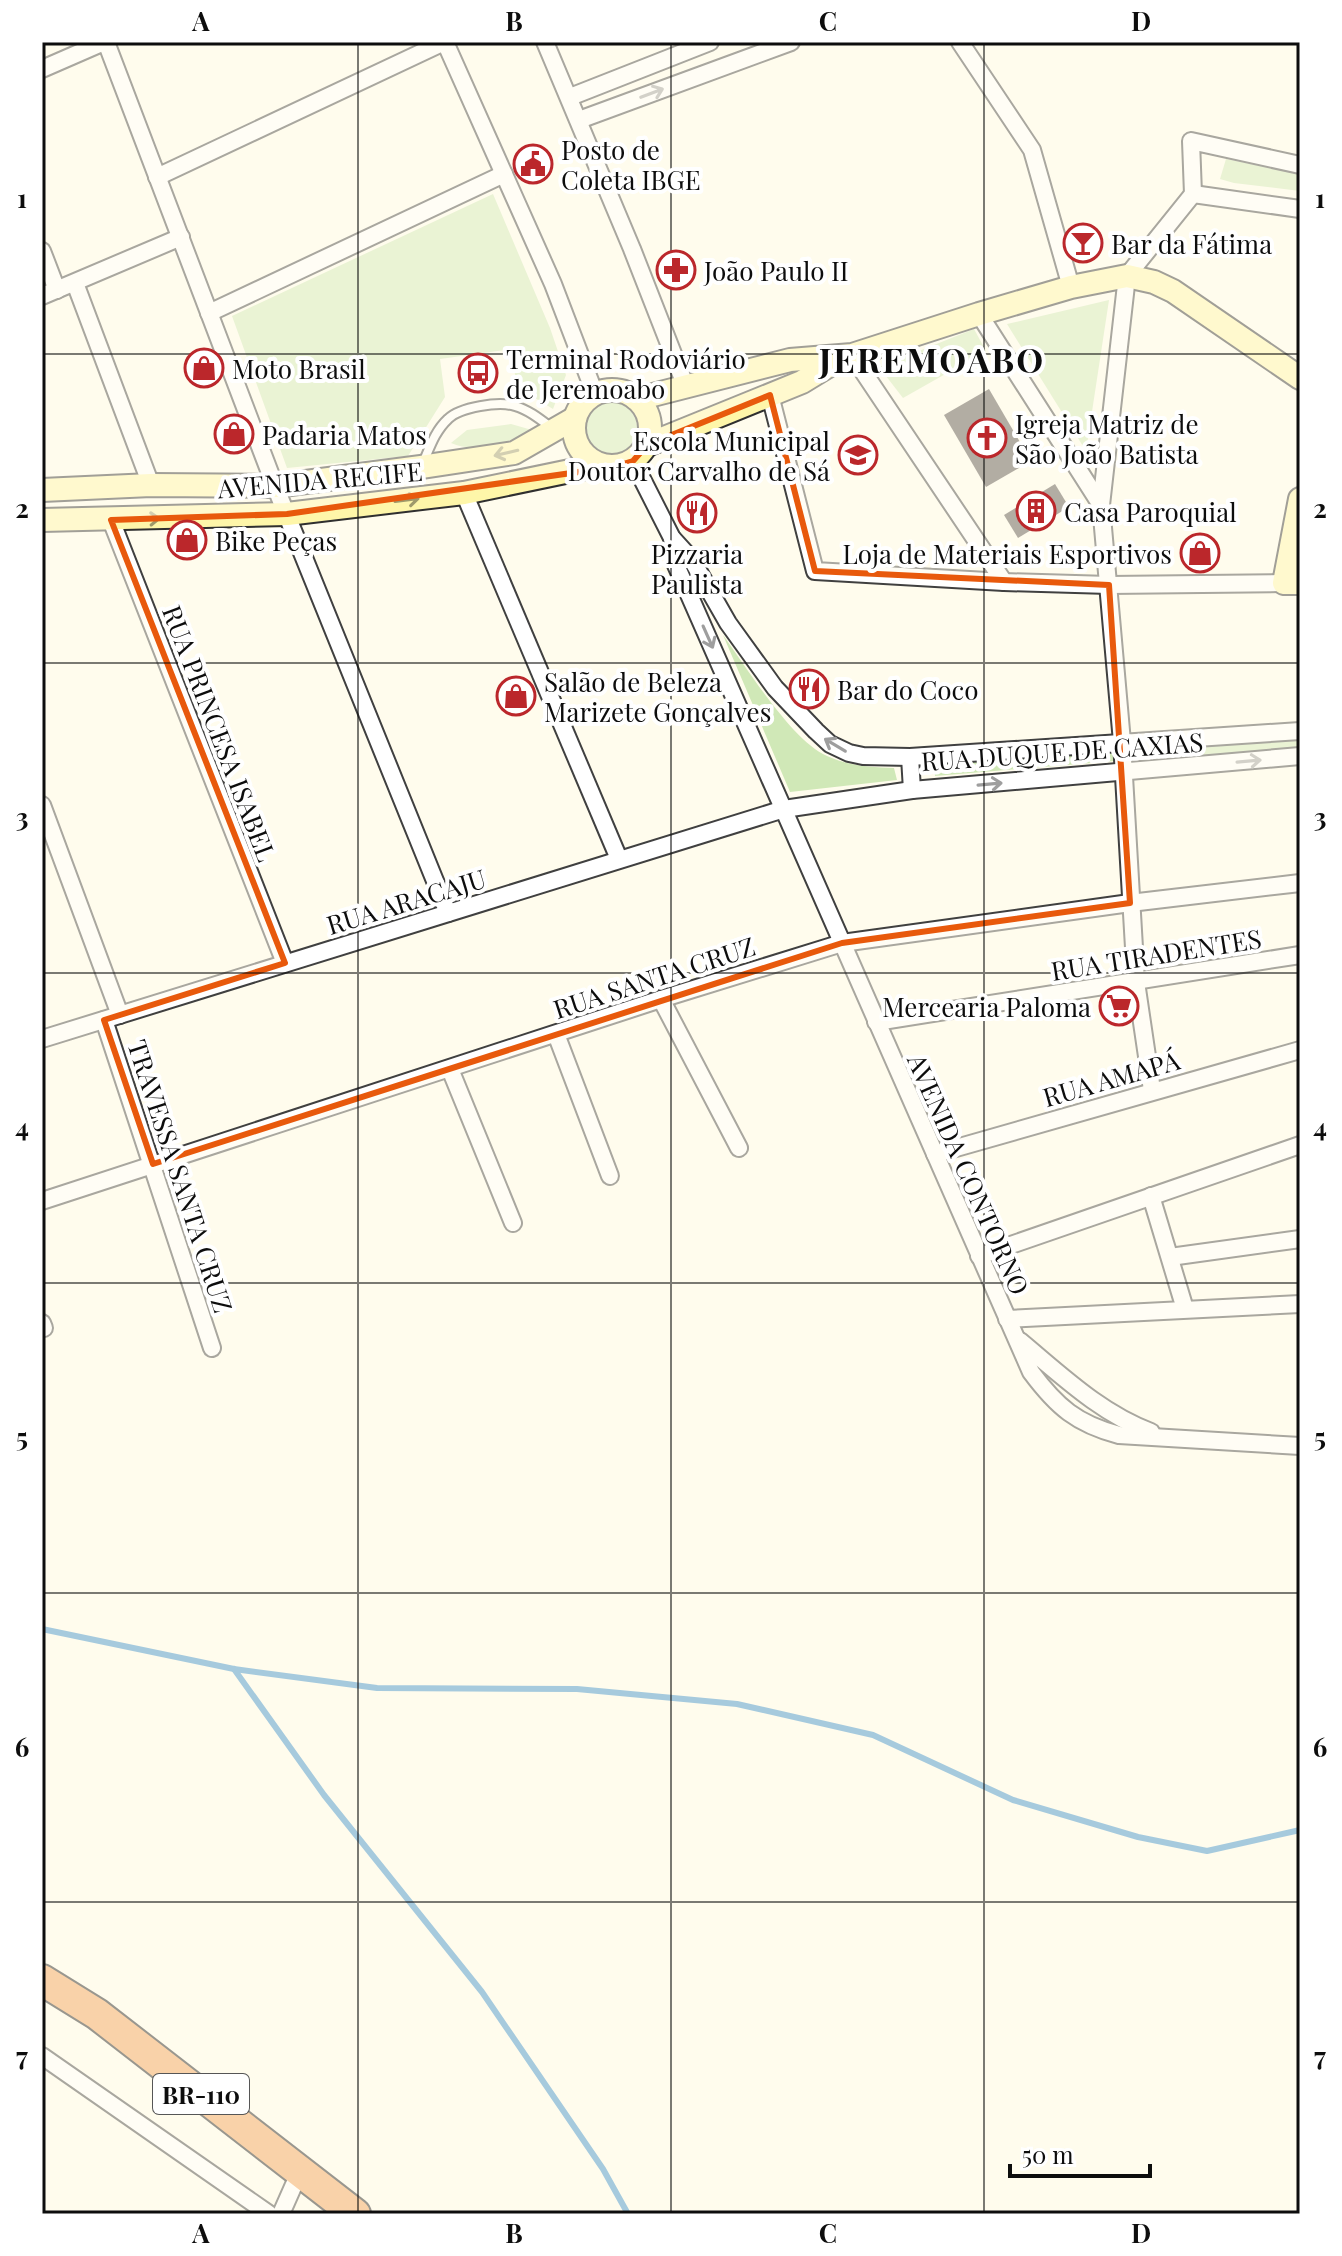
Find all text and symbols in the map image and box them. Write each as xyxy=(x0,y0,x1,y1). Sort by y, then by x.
text: A xyxy=(191,3,210,38)
text: B xyxy=(505,3,523,38)
text: C xyxy=(819,3,837,38)
text: D xyxy=(1131,3,1151,38)
one-way arrow xyxy=(639,85,664,99)
place label: Posto de Coleta IBGE xyxy=(561,132,701,197)
public building icon: Posto de Coleta IBGE xyxy=(512,143,554,185)
text: 1 xyxy=(17,180,27,215)
text: 1 xyxy=(1315,180,1325,215)
bar icon: Bar da Fátima xyxy=(1062,222,1104,264)
place label: Bar da Fátima xyxy=(1111,226,1272,261)
pharmacy icon: João Paulo II xyxy=(655,249,697,291)
place label: João Paulo II xyxy=(703,253,849,288)
district label: JEREMOABO xyxy=(818,336,1045,382)
place label: Terminal Rodoviário de Jeremoabo xyxy=(506,341,746,406)
shop icon: Moto Brasil xyxy=(183,347,225,389)
place label: Moto Brasil xyxy=(232,351,366,386)
bus stop icon: Terminal Rodoviário de Jeremoabo xyxy=(457,352,499,394)
place label: Igreja Matriz de São João Batista xyxy=(1015,406,1199,471)
shop icon: Padaria Matos xyxy=(213,413,255,455)
place label: Padaria Matos xyxy=(262,417,427,452)
church icon: Igreja Matriz de São João Batista xyxy=(966,417,1008,459)
place label: Escola Municipal Doutor Carvalho de Sá xyxy=(568,423,830,488)
school or university icon: Escola Municipal Doutor Carvalho de Sá xyxy=(837,434,879,476)
one-way arrow xyxy=(494,446,520,461)
street label: AVENIDA RECIFE xyxy=(215,453,424,505)
text: 2 xyxy=(15,490,29,525)
building icon: Casa Paroquial xyxy=(1015,490,1057,532)
text: 2 xyxy=(1313,490,1327,525)
one-way arrow xyxy=(393,492,420,507)
restaurant icon: Pizzaria Paulista xyxy=(676,492,718,534)
place label: Casa Paroquial xyxy=(1064,494,1237,529)
one-way arrow xyxy=(134,511,161,526)
shop icon: Bike Peças xyxy=(166,519,208,561)
place label: Bike Peças xyxy=(215,523,337,558)
shop icon: Loja de Materiais Esportivos xyxy=(1179,532,1221,574)
place label: Pizzaria Paulista xyxy=(651,536,743,601)
place label: Loja de Materiais Esportivos xyxy=(842,536,1172,571)
street label: RUA PRINCESA ISABEL xyxy=(155,600,285,866)
one-way arrow xyxy=(701,625,716,649)
place label: Salão de Beleza Marizete Gonçalves xyxy=(544,664,771,729)
restaurant icon: Bar do Coco xyxy=(788,668,830,710)
place label: Bar do Coco xyxy=(837,672,979,707)
shop icon: Salão de Beleza Marizete Gonçalves xyxy=(495,675,537,717)
street label: RUA DUQUE DE CAXIAS xyxy=(920,724,1204,778)
one-way arrow xyxy=(824,737,847,753)
one-way arrow xyxy=(1235,753,1262,768)
one-way arrow xyxy=(976,776,1003,791)
text: 3 xyxy=(16,799,28,834)
text: 3 xyxy=(1314,799,1326,834)
street label: RUA ARACAJU xyxy=(322,860,490,942)
street label: RUA TIRADENTES xyxy=(1048,920,1264,988)
street label: RUA SANTA CRUZ xyxy=(549,928,759,1026)
supermarket icon: Mercearia Paloma xyxy=(1098,985,1140,1027)
place label: Mercearia Paloma xyxy=(882,989,1091,1024)
street label: TRAVESSA SANTA CRUZ xyxy=(120,1035,242,1317)
street label: RUA AMAPÁ xyxy=(1039,1042,1184,1114)
street label: AVENIDA CONTORNO xyxy=(900,1047,1038,1300)
text: 4 xyxy=(15,1109,29,1144)
text: 4 xyxy=(1313,1109,1327,1144)
text: 5 xyxy=(16,1419,28,1454)
text: 5 xyxy=(1314,1419,1326,1454)
text: 6 xyxy=(15,1729,29,1764)
text: 6 xyxy=(1313,1729,1327,1764)
text: 7 xyxy=(16,2038,28,2073)
text: 7 xyxy=(1314,2038,1326,2073)
road number: BR-110 xyxy=(153,2074,249,2114)
scale bar xyxy=(1010,2128,1150,2178)
text: 50 m xyxy=(1022,2138,1074,2170)
text: A xyxy=(191,2215,210,2250)
text: B xyxy=(505,2215,523,2250)
text: C xyxy=(819,2215,837,2250)
text: D xyxy=(1131,2215,1151,2250)

